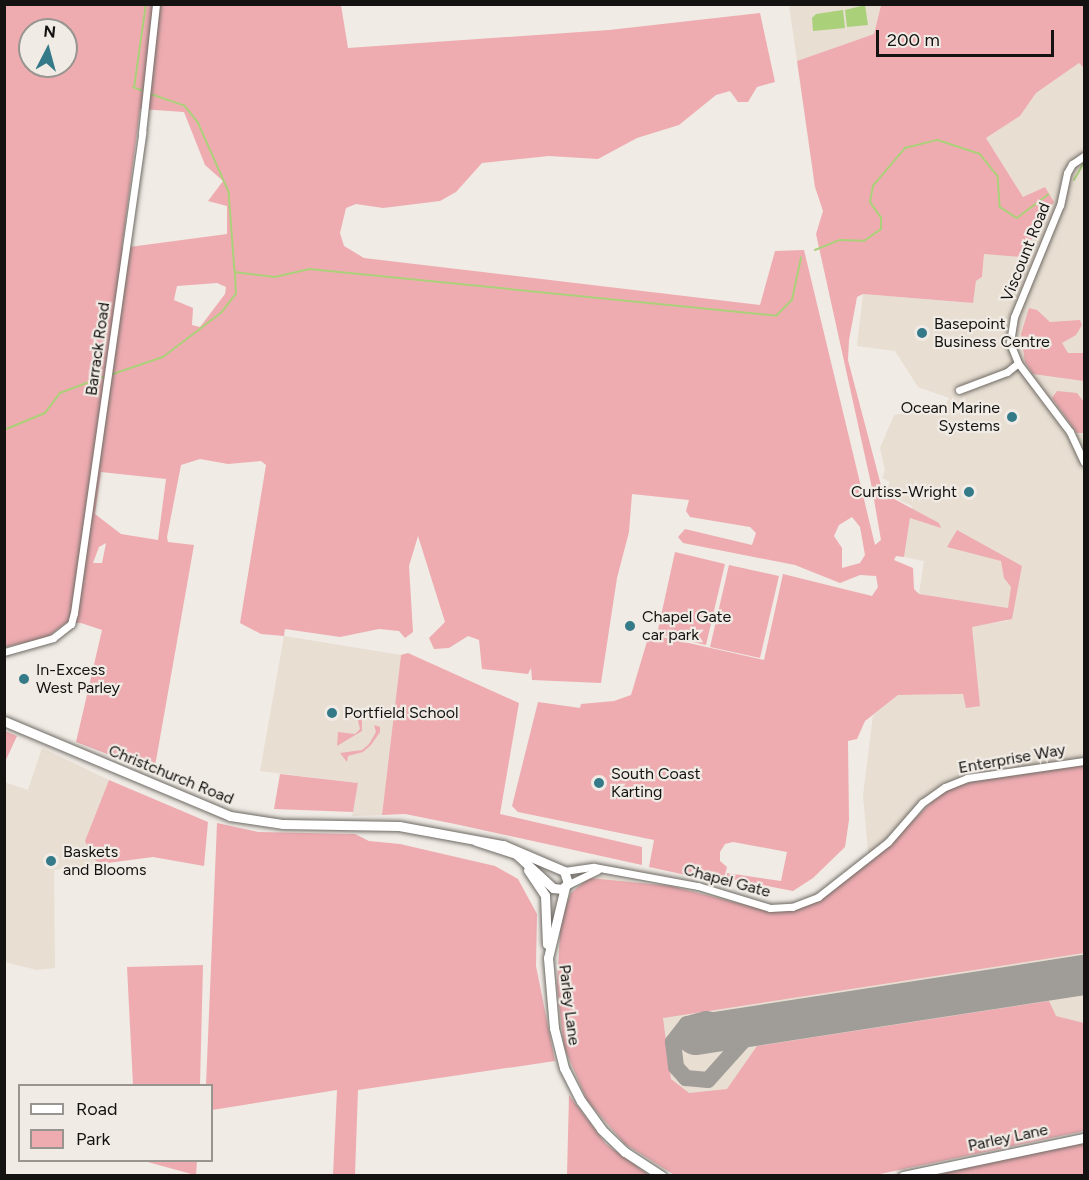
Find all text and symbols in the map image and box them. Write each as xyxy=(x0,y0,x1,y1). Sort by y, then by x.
north arrow xyxy=(18,18,78,78)
scale bar xyxy=(879,18,1058,56)
text: N xyxy=(43,21,57,42)
text: 200 m xyxy=(887,29,940,51)
street label: Viscount Road xyxy=(997,200,1055,304)
street label: Barrack Road xyxy=(82,301,114,397)
place label: Basepoint Business Centre xyxy=(934,314,1050,352)
marker: Basepoint Business Centre xyxy=(915,326,929,340)
place label: Ocean Marine Systems xyxy=(901,398,1000,436)
marker: Ocean Marine Systems xyxy=(1005,410,1019,424)
place label: Curtiss-Wright xyxy=(851,482,957,502)
marker: Curtiss-Wright xyxy=(962,485,976,499)
place label: Chapel Gate car park xyxy=(642,607,731,645)
marker: Chapel Gate car park xyxy=(623,619,637,633)
place label: In-Excess West Parley xyxy=(36,660,120,698)
marker: In-Excess West Parley xyxy=(17,672,31,686)
place label: Portfield School xyxy=(344,703,459,723)
marker: Portfield School xyxy=(325,706,339,720)
street label: Enterprise Way xyxy=(957,740,1067,778)
street label: Christchurch Road xyxy=(106,741,236,809)
place label: South Coast Karting xyxy=(611,764,700,802)
marker: South Coast Karting xyxy=(592,776,606,790)
place label: Baskets and Blooms xyxy=(63,842,146,880)
marker: Baskets and Blooms xyxy=(44,854,58,868)
street label: Chapel Gate xyxy=(681,860,773,902)
street label: Parley Lane xyxy=(555,964,583,1046)
legend xyxy=(18,1084,213,1162)
text: Road xyxy=(76,1098,117,1120)
street label: Parley Lane xyxy=(966,1120,1050,1156)
text: Park xyxy=(76,1128,110,1150)

